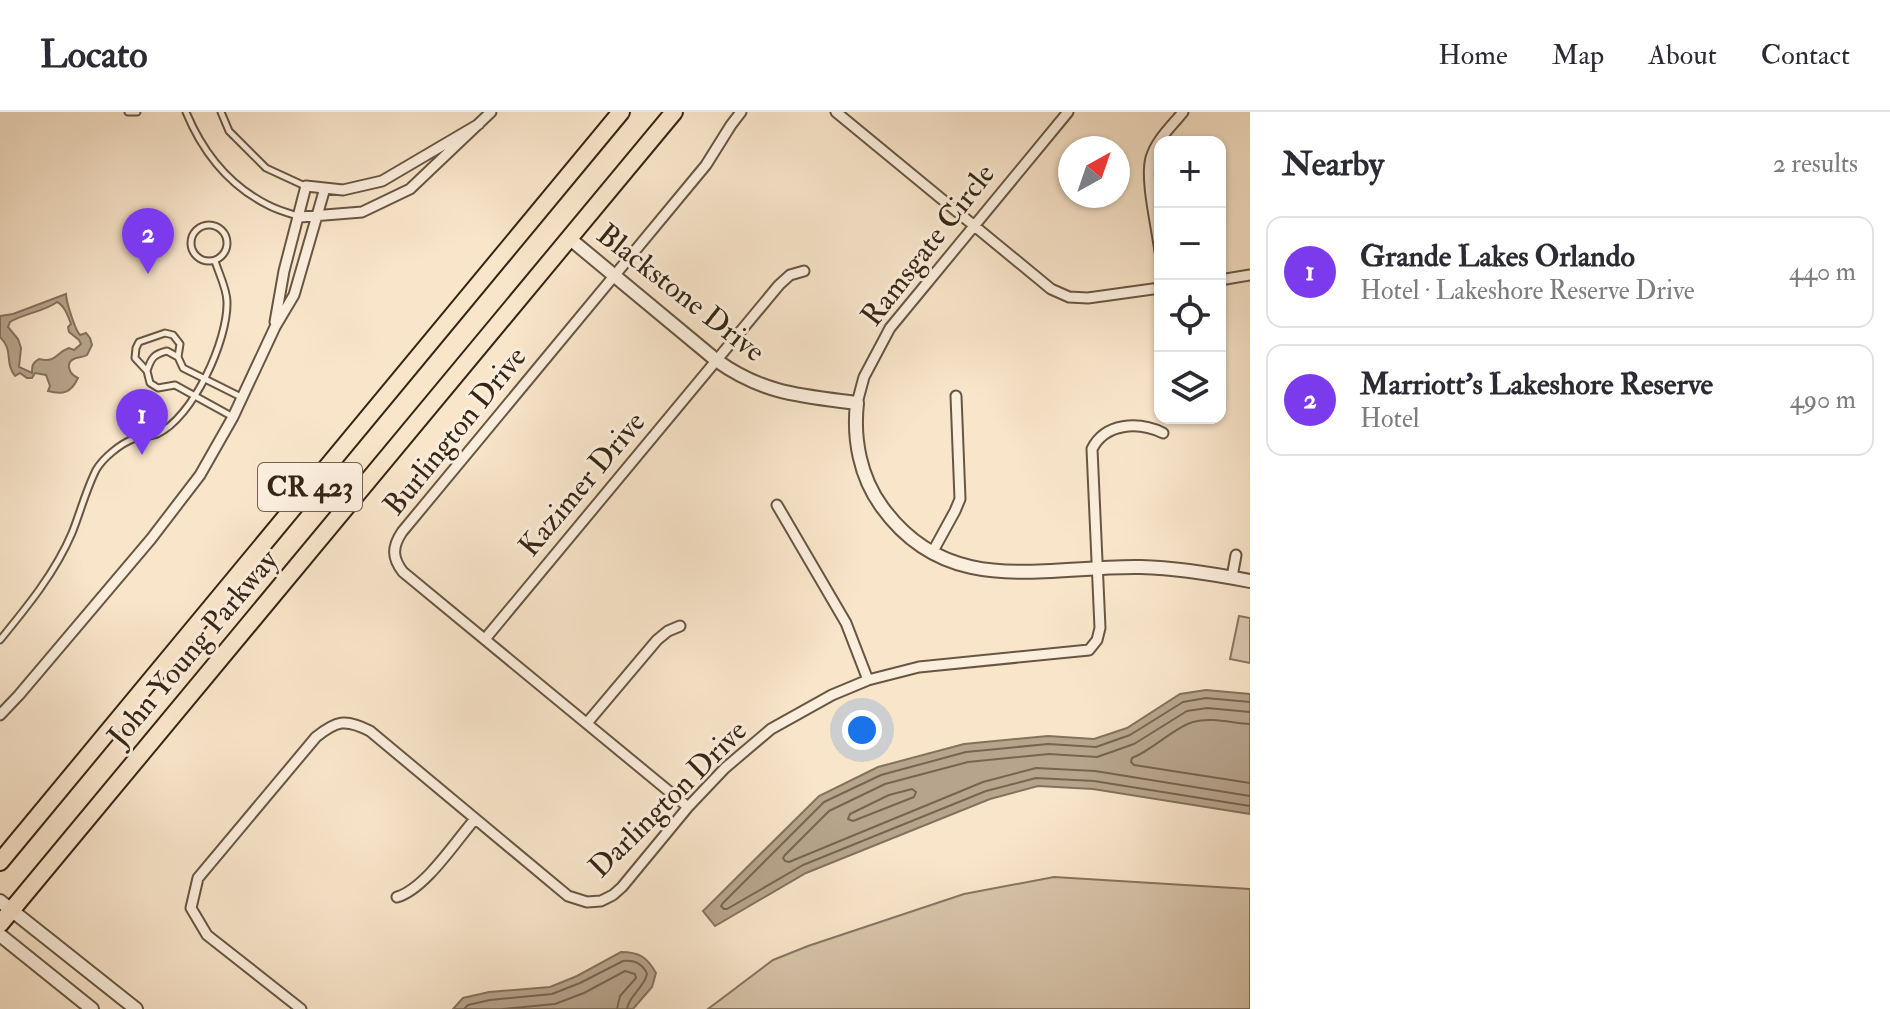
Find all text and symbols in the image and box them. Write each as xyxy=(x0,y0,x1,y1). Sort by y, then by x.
text: Locato xyxy=(40,31,147,79)
text: Home xyxy=(1438,38,1508,73)
text: Map xyxy=(1552,38,1604,73)
text: About xyxy=(1648,38,1717,73)
text: Contact xyxy=(1761,38,1850,73)
north arrow xyxy=(1058,136,1130,208)
map controls xyxy=(1154,136,1226,424)
button: + xyxy=(1154,136,1226,208)
text: Nearby xyxy=(1282,143,1384,186)
text: 2 results xyxy=(1773,148,1858,180)
street label: Ramsgate Circle xyxy=(853,156,1003,334)
pin: 2 xyxy=(122,208,174,274)
button: − xyxy=(1154,208,1226,280)
street label: Blackstone Drive xyxy=(590,216,772,370)
text: Grande Lakes Orlando xyxy=(1360,238,1635,275)
text: 1 xyxy=(1305,256,1315,288)
text: 440 m xyxy=(1789,256,1856,288)
text: Hotel · Lakeshore Reserve Drive xyxy=(1360,275,1695,307)
button: locate xyxy=(1154,280,1226,352)
street label: Burlington Drive xyxy=(376,339,534,523)
button: layers xyxy=(1154,352,1226,424)
text: Marriott's Lakeshore Reserve xyxy=(1360,366,1713,403)
text: 2 xyxy=(1303,384,1317,416)
text: 490 m xyxy=(1790,384,1856,416)
pin: 1 xyxy=(116,389,168,455)
text: Hotel xyxy=(1360,403,1419,435)
street label: Kazimer Drive xyxy=(511,404,653,564)
road number: CR 423 xyxy=(258,463,362,511)
street label: John Young Parkway xyxy=(99,541,287,755)
your location xyxy=(842,710,882,750)
street label: Darlington Drive xyxy=(581,712,755,886)

